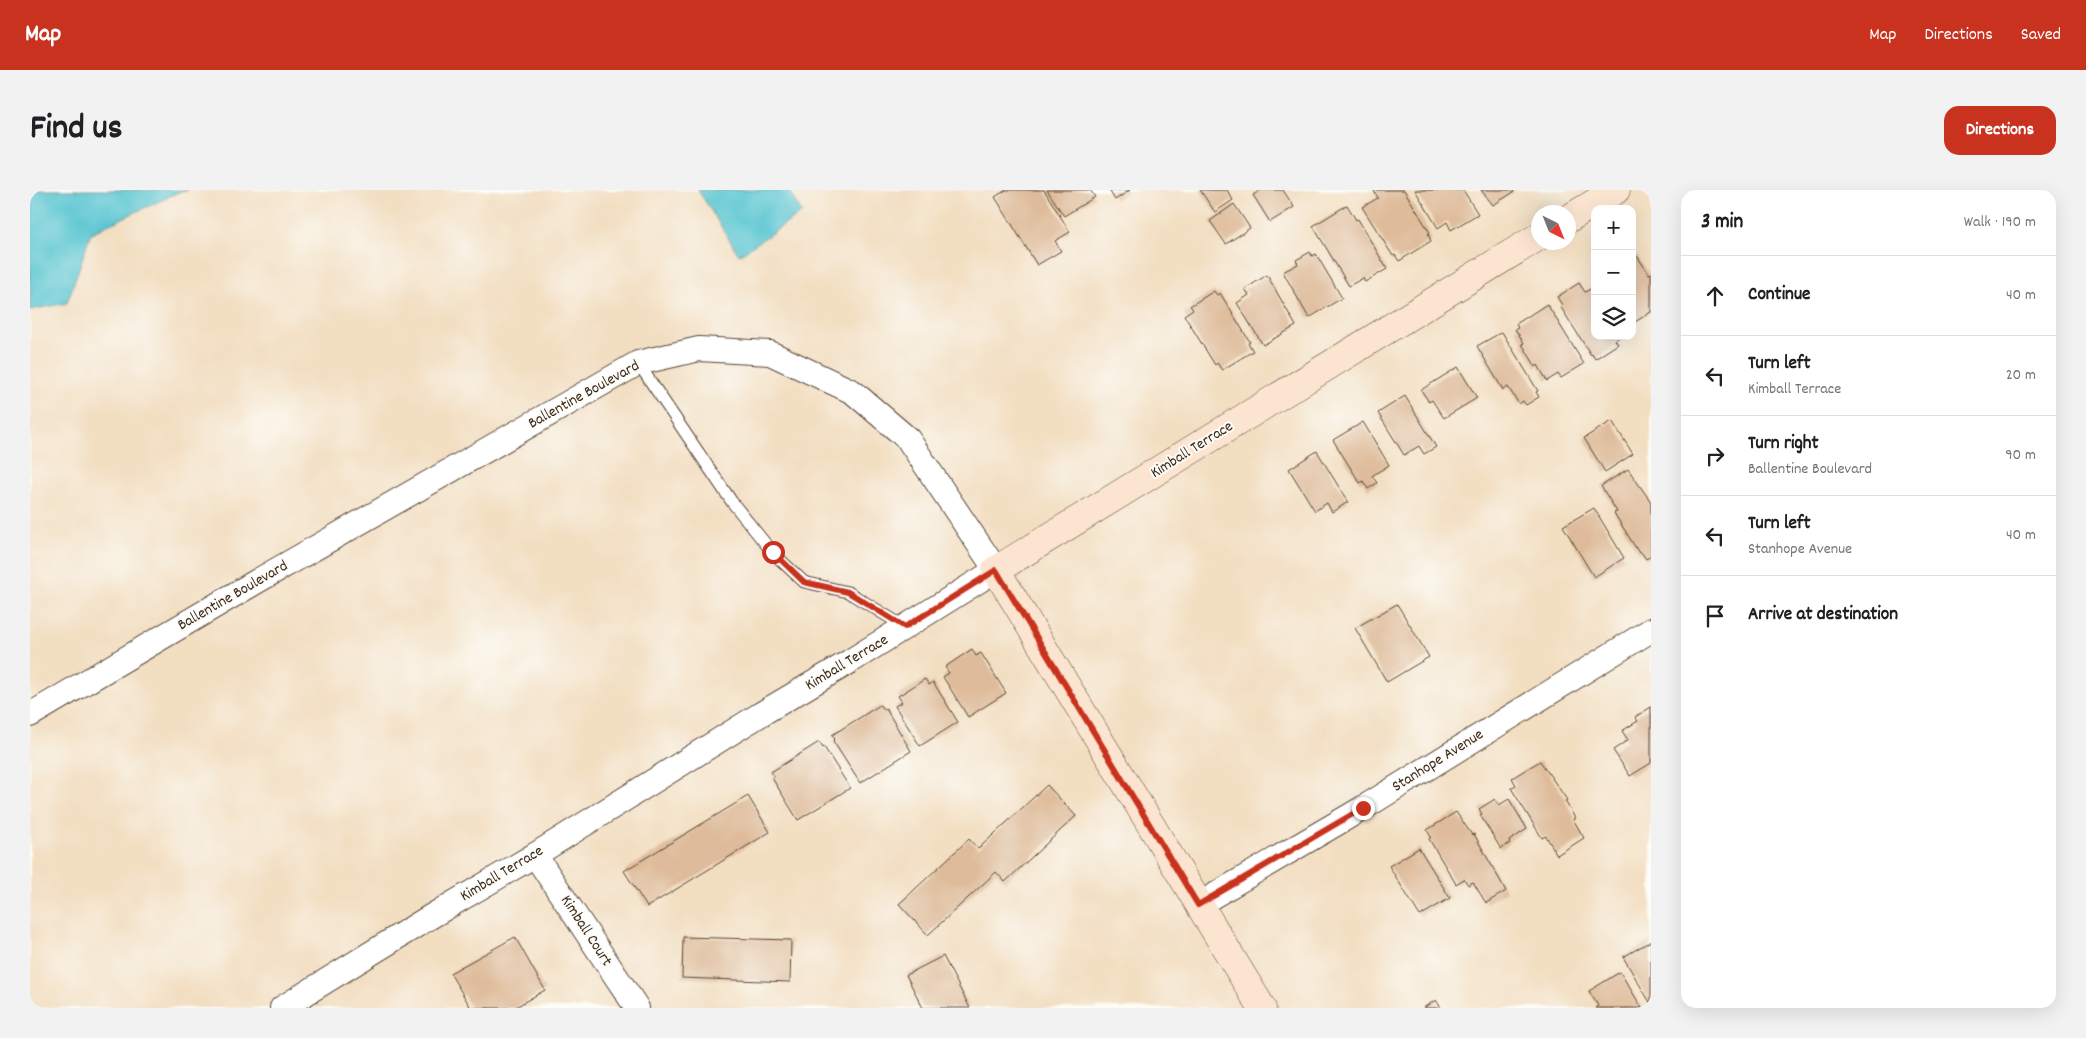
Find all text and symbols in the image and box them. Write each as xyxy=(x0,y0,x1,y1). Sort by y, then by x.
text: Map xyxy=(25,18,61,52)
text: Map xyxy=(1869,23,1896,48)
text: Directions xyxy=(1924,23,1993,48)
text: Saved xyxy=(2021,23,2061,48)
text: Find us xyxy=(30,105,122,155)
button: Directions xyxy=(1944,106,2056,155)
north arrow xyxy=(1531,205,1576,250)
map controls xyxy=(1591,205,1636,340)
button: + xyxy=(1591,205,1636,250)
text: 3 min xyxy=(1701,208,1743,238)
text: Walk · 190 m xyxy=(1964,211,2036,234)
button: − xyxy=(1591,250,1636,295)
icon: ahead xyxy=(1701,282,1729,310)
text: Continue xyxy=(1748,282,1810,309)
text: 40 m xyxy=(2006,284,2036,307)
button: layers xyxy=(1591,295,1636,340)
text: Turn left xyxy=(1748,351,1811,378)
street label: Ballentine Boulevard xyxy=(524,355,644,435)
icon: left xyxy=(1701,362,1729,390)
text: 20 m xyxy=(2006,364,2036,387)
text: Kimball Terrace xyxy=(1748,378,1841,401)
street label: Kimball Terrace xyxy=(1146,416,1238,484)
text: Turn right xyxy=(1748,431,1819,458)
icon: right xyxy=(1701,442,1729,470)
text: 90 m xyxy=(2005,444,2036,467)
text: Ballentine Boulevard xyxy=(1748,458,1872,481)
text: Turn left xyxy=(1748,511,1811,538)
icon: left xyxy=(1701,522,1729,550)
text: 40 m xyxy=(2006,524,2036,547)
text: Stanhope Avenue xyxy=(1748,538,1852,561)
route start xyxy=(762,541,785,564)
street label: Ballentine Boulevard xyxy=(173,555,293,637)
icon: arrive xyxy=(1701,602,1729,630)
text: Arrive at destination xyxy=(1748,602,1898,629)
street label: Kimball Terrace xyxy=(801,629,893,697)
street label: Stanhope Avenue xyxy=(1388,724,1488,798)
route end xyxy=(1352,797,1375,820)
street label: Kimball Terrace xyxy=(456,840,548,908)
street label: Kimball Court xyxy=(554,891,618,971)

